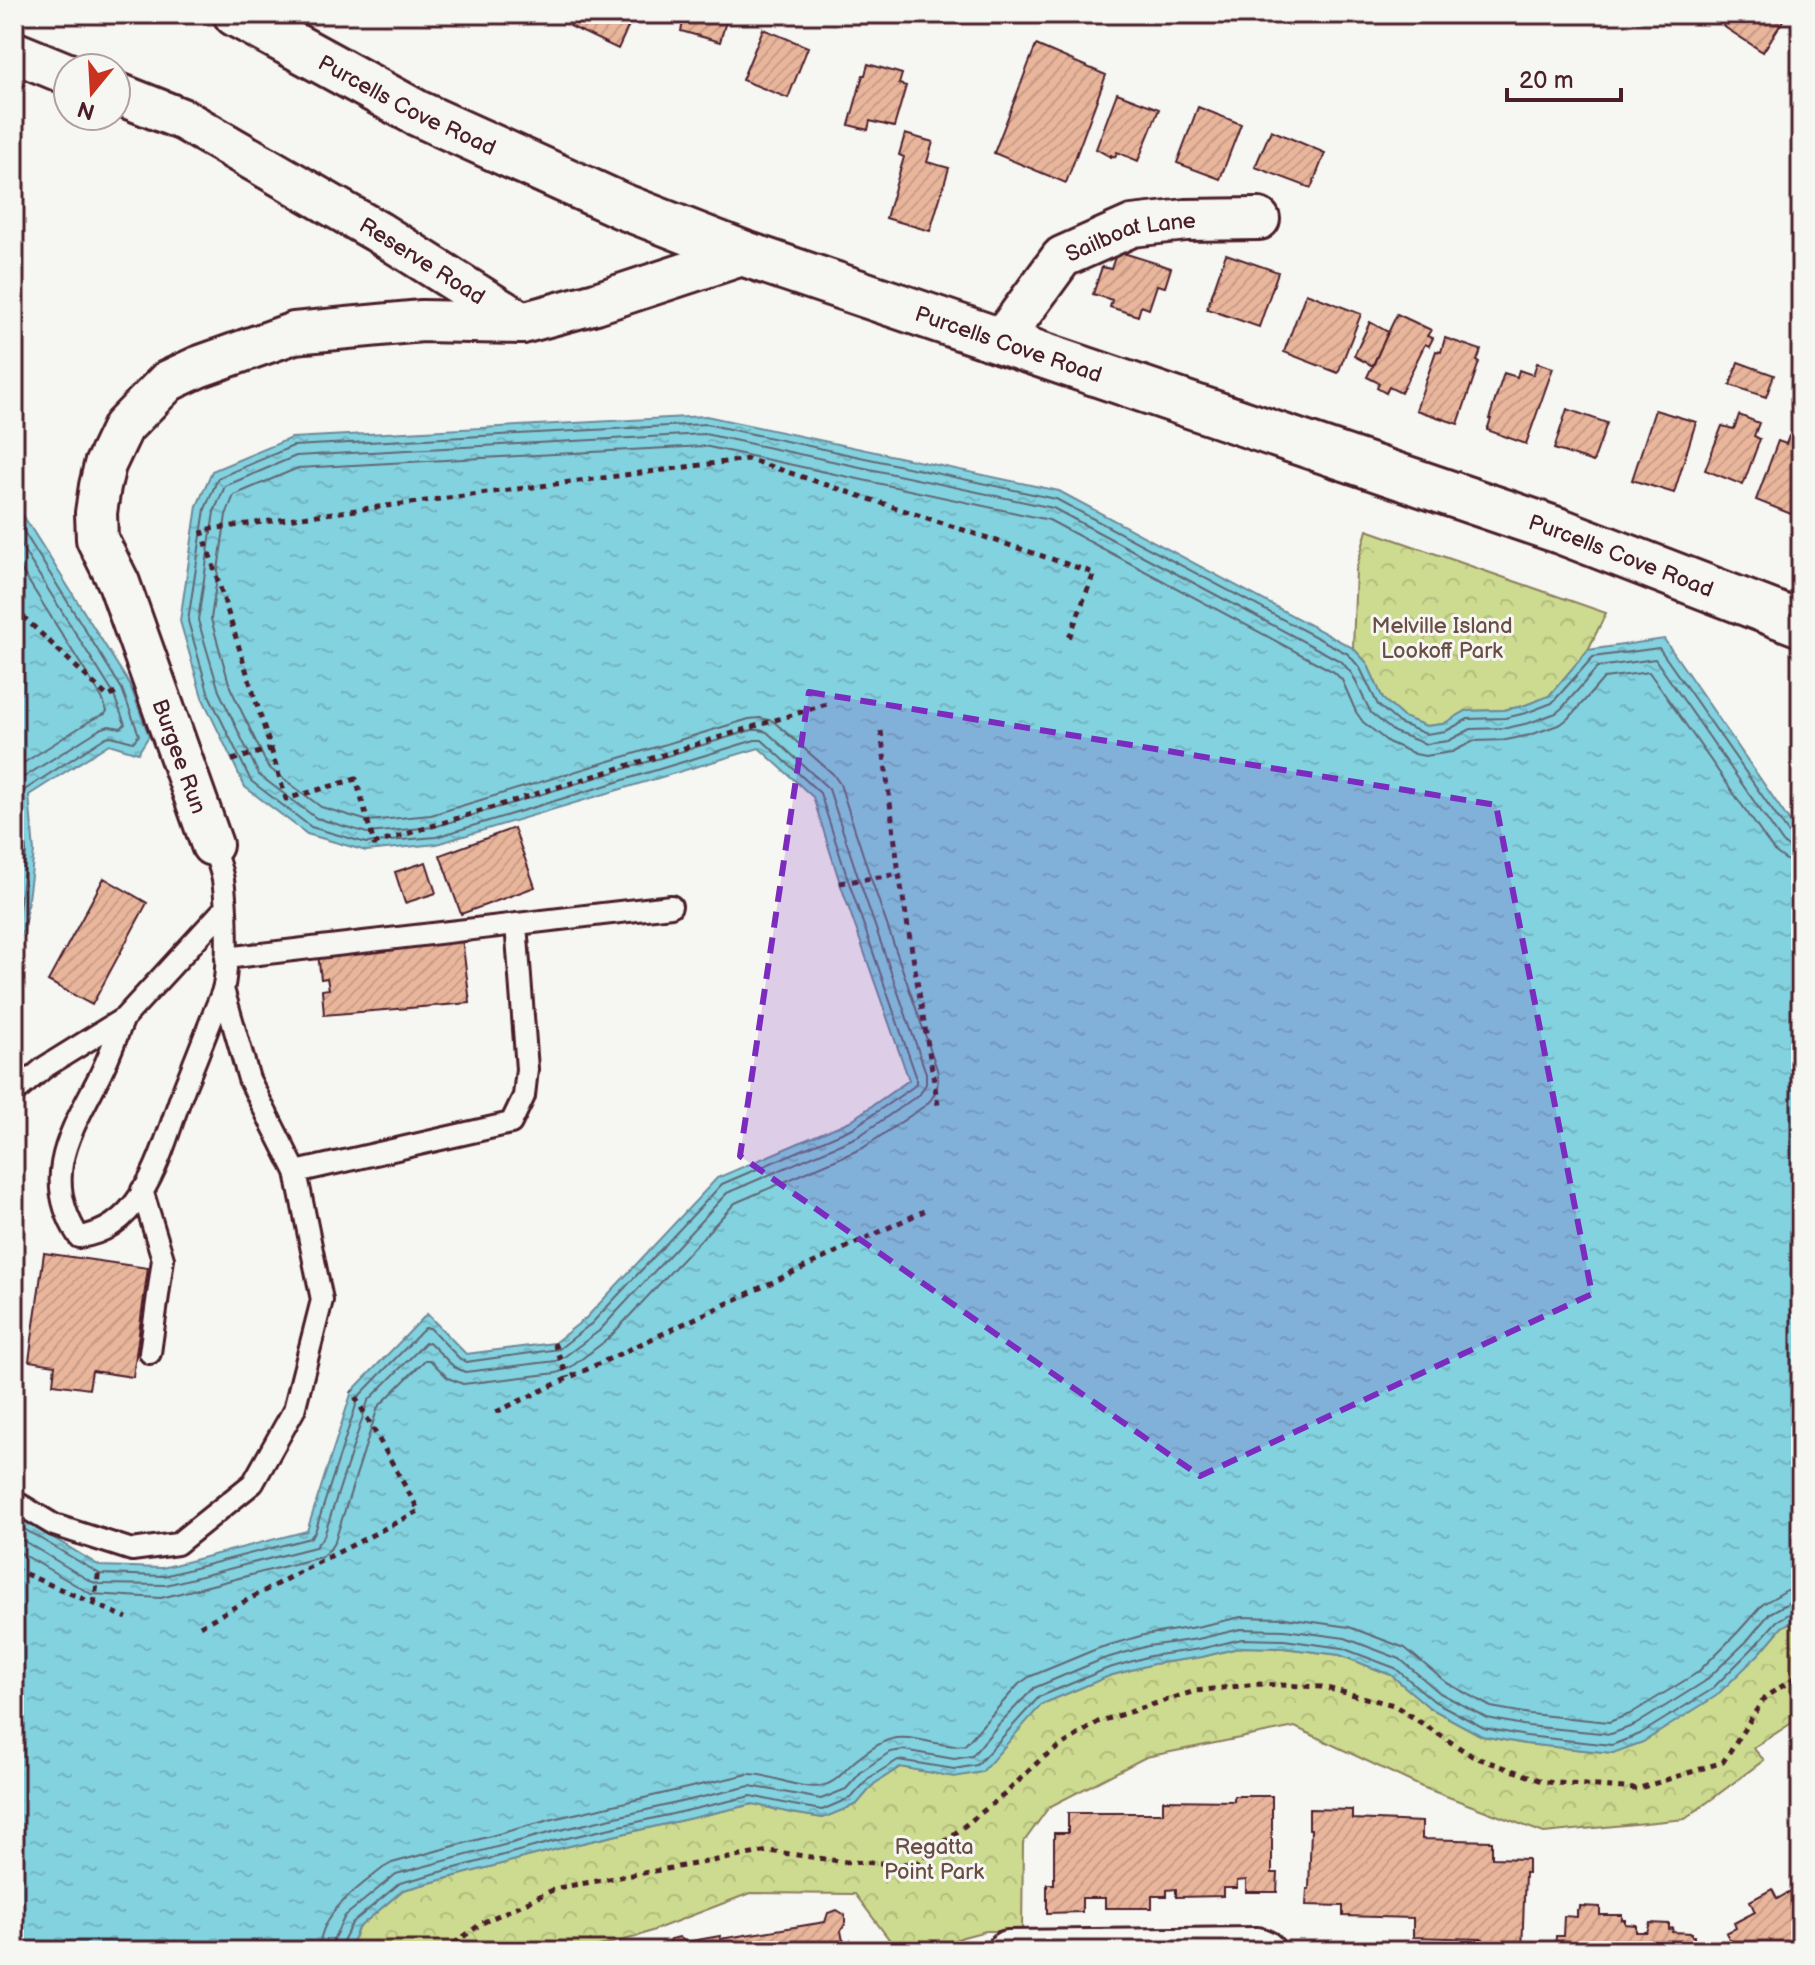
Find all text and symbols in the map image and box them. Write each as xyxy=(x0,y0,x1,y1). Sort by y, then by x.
street label: Purcells Cove Road xyxy=(313,50,500,162)
north arrow xyxy=(52,52,132,132)
scale bar xyxy=(1507,52,1621,102)
text: 20 m xyxy=(1519,66,1574,95)
text: N xyxy=(74,94,98,125)
street label: Sailboat Lane xyxy=(1062,208,1196,269)
street label: Reserve Road xyxy=(354,212,490,311)
street label: Purcells Cove Road xyxy=(911,301,1105,389)
street label: Purcells Cove Road xyxy=(1525,509,1717,604)
park label: Melville Island Lookoff Park xyxy=(1371,613,1513,665)
street label: Burgee Run xyxy=(145,696,212,817)
park label: Regatta Point Park xyxy=(884,1834,984,1886)

